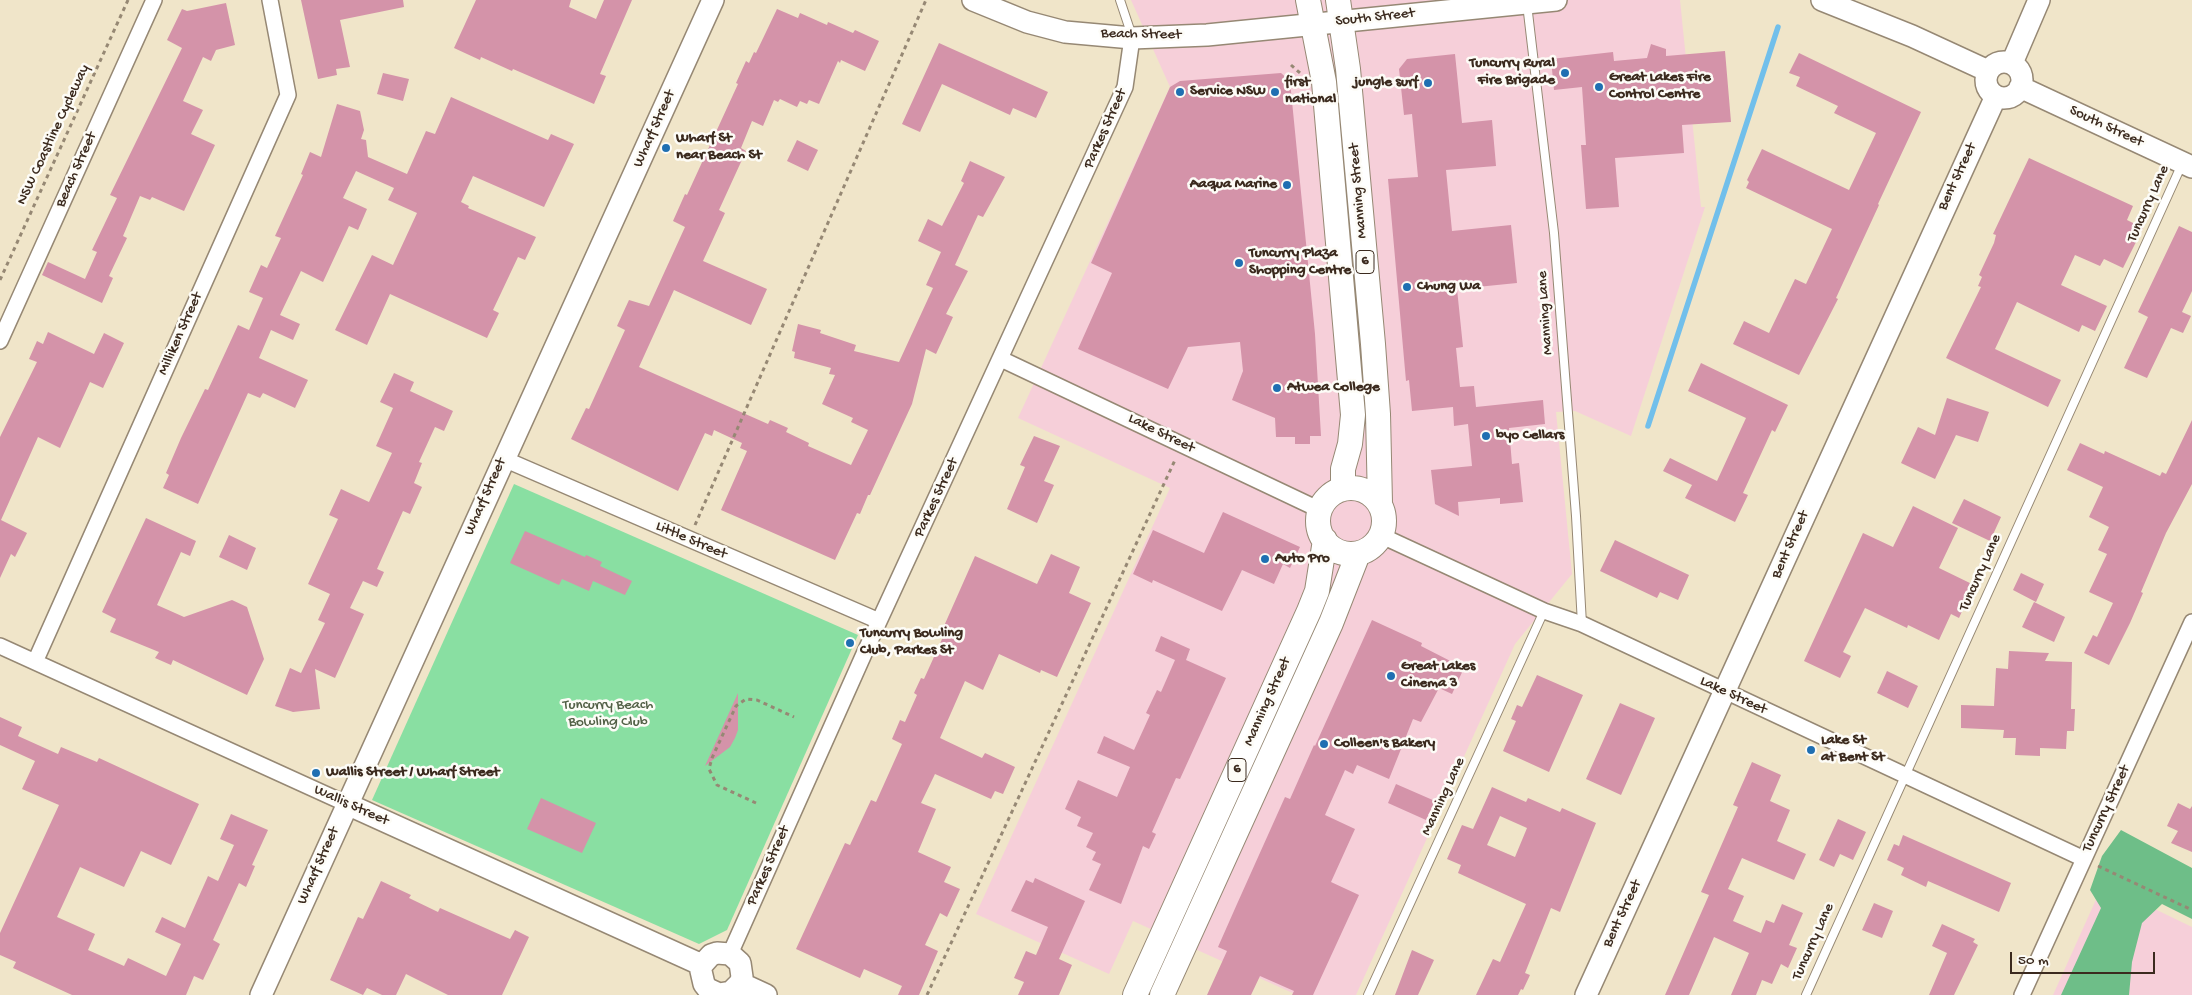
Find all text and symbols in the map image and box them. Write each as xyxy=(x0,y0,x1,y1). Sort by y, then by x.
street label: South Street xyxy=(1335,5,1415,31)
street label: Beach Street xyxy=(1101,25,1181,45)
place label: Tuncurry Rural Fire Brigade xyxy=(1470,55,1555,90)
street label: NSW Coastline Cycleway xyxy=(14,62,94,208)
marker: Tuncurry Rural Fire Brigade xyxy=(1559,67,1571,79)
place label: Great Lakes Fire Control Centre xyxy=(1609,69,1711,104)
place label: first national xyxy=(1285,74,1336,109)
place label: jungle surf xyxy=(1354,74,1418,92)
marker: jungle surf xyxy=(1422,77,1434,89)
marker: Great Lakes Fire Control Centre xyxy=(1593,81,1605,93)
place label: Service NSW xyxy=(1190,83,1266,101)
street label: Parkes Street xyxy=(1080,86,1132,172)
marker: Service NSW xyxy=(1174,86,1186,98)
marker: first national xyxy=(1269,86,1281,98)
street label: Wharf Street xyxy=(630,88,680,170)
street label: South Street xyxy=(2066,102,2146,152)
street label: Beach Street xyxy=(52,130,102,210)
place label: Wharf St near Beach St xyxy=(676,130,762,165)
street label: Bent Street xyxy=(1935,140,1981,214)
marker: Wharf St near Beach St xyxy=(660,142,672,154)
street label: Manning Street xyxy=(1346,143,1372,239)
street label: Tuncurry Lane xyxy=(2124,163,2174,245)
place label: Aaqua Marine xyxy=(1190,176,1277,194)
marker: Aaqua Marine xyxy=(1281,179,1293,191)
place label: Tuncurry Plaza Shopping Centre xyxy=(1249,245,1351,280)
road number: 6 xyxy=(1356,250,1374,274)
marker: Tuncurry Plaza Shopping Centre xyxy=(1233,257,1245,269)
street label: Manning Lane xyxy=(1534,270,1558,356)
place label: Chung Wa xyxy=(1417,278,1481,296)
marker: Chung Wa xyxy=(1401,281,1413,293)
street label: Milliken Street xyxy=(155,290,207,378)
place label: Atwea College xyxy=(1287,379,1380,397)
marker: Atwea College xyxy=(1271,382,1283,394)
street label: Lake Street xyxy=(1125,410,1197,458)
place label: byo Cellars xyxy=(1496,427,1564,445)
marker: byo Cellars xyxy=(1480,430,1492,442)
street label: Parkes Street xyxy=(911,455,963,541)
street label: Wharf Street xyxy=(461,456,511,538)
street label: Bent Street xyxy=(1768,508,1814,582)
street label: Little Street xyxy=(653,518,729,564)
street label: Tuncurry Lane xyxy=(1956,532,2006,614)
place label: Auto Pro xyxy=(1275,550,1330,568)
marker: Auto Pro xyxy=(1259,553,1271,565)
place label: Tuncurry Bowling Club, Parkes St xyxy=(860,625,963,660)
marker: Tuncurry Bowling Club, Parkes St xyxy=(844,637,856,649)
street label: Manning Street xyxy=(1240,655,1296,749)
place label: Great Lakes Cinema 3 xyxy=(1401,658,1475,693)
marker: Great Lakes Cinema 3 xyxy=(1385,670,1397,682)
street label: Lake Street xyxy=(1697,673,1769,719)
park label: Tuncurry Beach Bowling Club xyxy=(563,697,653,732)
place label: Lake St at Bent St xyxy=(1821,732,1884,767)
place label: Colleen's Bakery xyxy=(1334,735,1435,753)
marker: Colleen's Bakery xyxy=(1318,738,1330,750)
marker: Lake St at Bent St xyxy=(1805,744,1817,756)
street label: Manning Lane xyxy=(1418,755,1470,839)
road number: 6 xyxy=(1228,758,1246,782)
street label: Tuncurry Street xyxy=(2079,763,2135,855)
place label: Wallis Street / Wharf Street xyxy=(326,764,499,782)
marker: Wallis Street / Wharf Street xyxy=(310,767,322,779)
street label: Wallis Street xyxy=(311,782,391,830)
street label: Parkes Street xyxy=(743,823,795,909)
street label: Wharf Street xyxy=(294,825,344,907)
street label: Bent Street xyxy=(1600,877,1646,951)
street label: Tuncurry Lane xyxy=(1789,901,1839,983)
scale bar xyxy=(2012,942,2157,974)
text: 50 m xyxy=(2018,952,2049,970)

